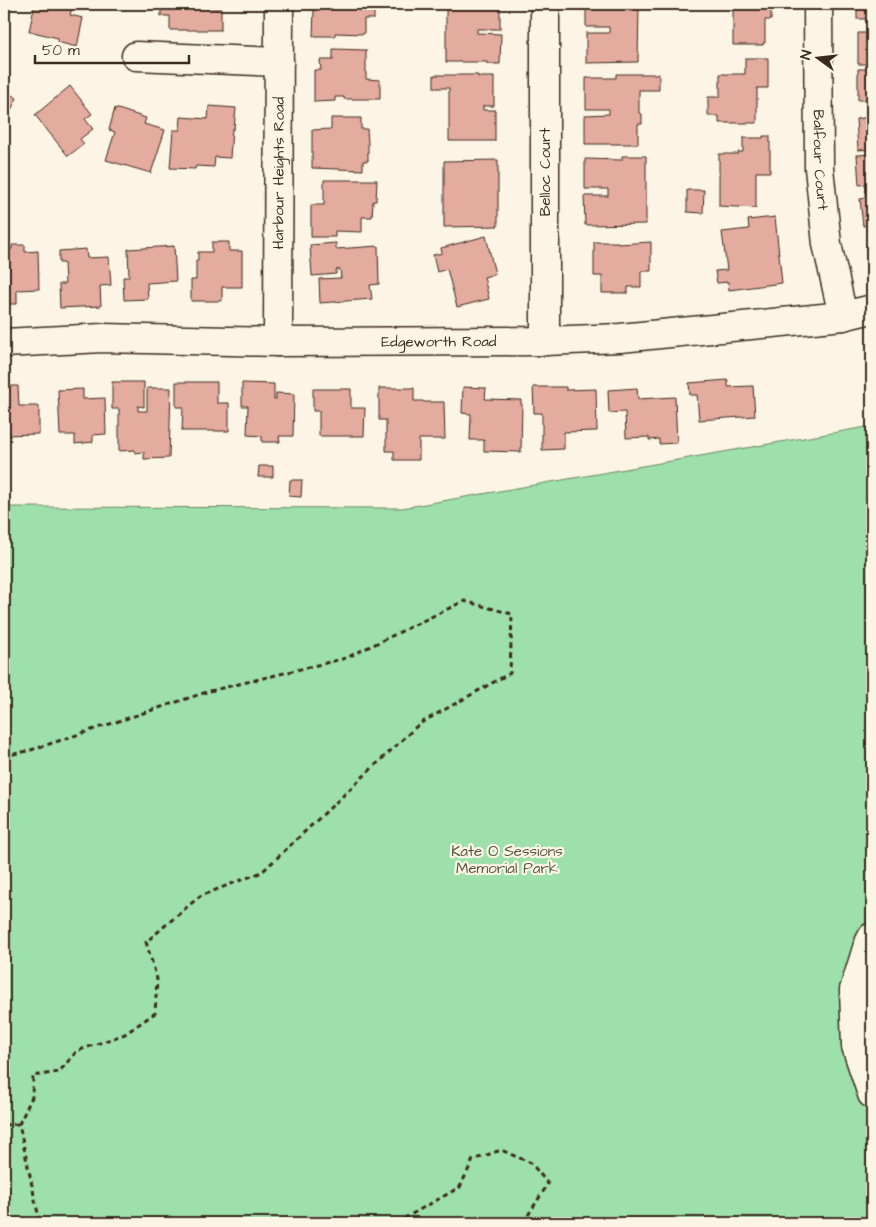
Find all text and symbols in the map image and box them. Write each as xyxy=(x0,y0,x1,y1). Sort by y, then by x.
scale bar xyxy=(35,32,189,64)
north arrow xyxy=(794,32,844,82)
text: 50 m xyxy=(42,40,80,61)
text: N xyxy=(796,48,817,62)
street label: Harbour Heights Road xyxy=(268,96,291,249)
street label: Balfour Court xyxy=(808,109,833,211)
street label: Belloc Court xyxy=(535,128,556,216)
street label: Edgeworth Road xyxy=(381,331,497,354)
park label: Kate O Sessions Memorial Park xyxy=(451,841,563,879)

